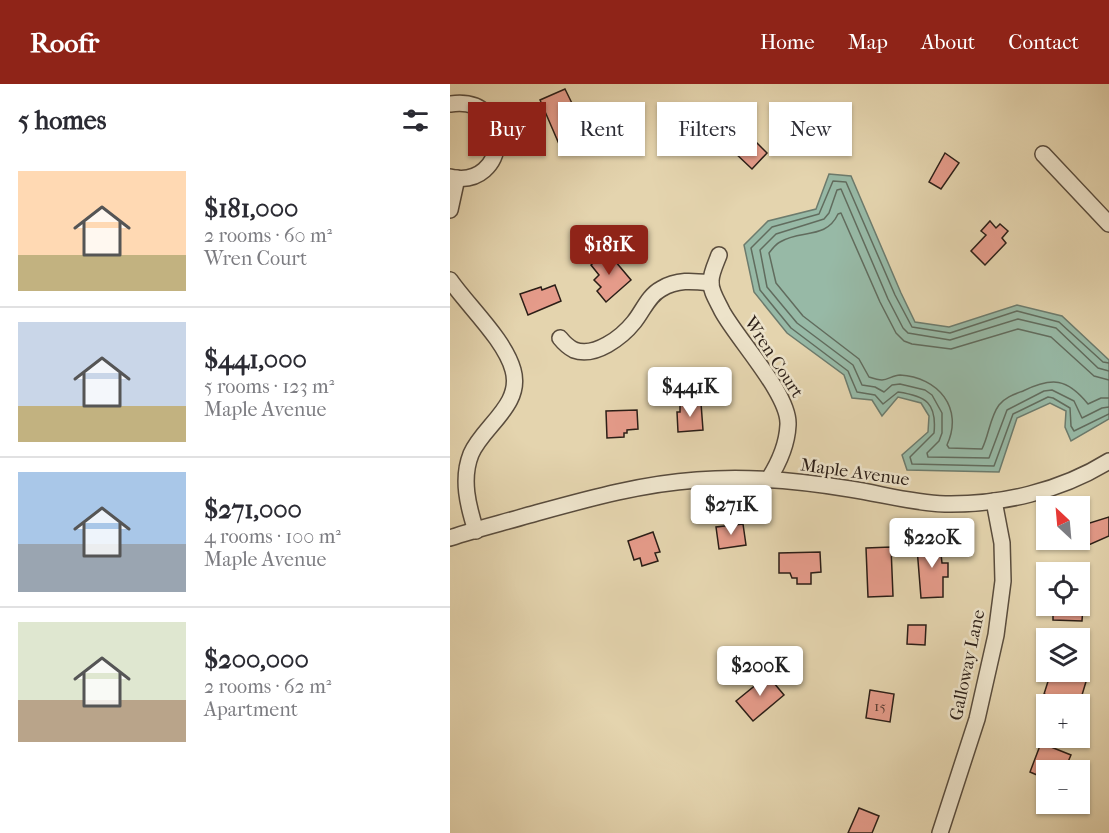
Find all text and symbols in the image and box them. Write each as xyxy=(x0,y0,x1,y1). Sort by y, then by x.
text: Roofr xyxy=(30,26,99,59)
text: Home xyxy=(760,30,815,54)
text: Map xyxy=(848,30,888,54)
text: About xyxy=(921,30,975,54)
text: Contact xyxy=(1008,30,1079,54)
chip: Buy xyxy=(468,102,546,156)
chip: Rent xyxy=(558,102,645,156)
chip: Filters xyxy=(657,102,757,156)
chip: New xyxy=(769,102,852,156)
icon: filters xyxy=(399,104,432,137)
text: 5 homes xyxy=(18,105,106,136)
text: $181,000 xyxy=(204,193,298,224)
icon: home xyxy=(66,195,138,267)
text: 2 rooms · 60 m² xyxy=(204,224,332,247)
pin: $181K xyxy=(567,225,651,276)
text: $181K xyxy=(584,233,634,256)
text: Wren Court xyxy=(204,247,307,270)
street label: Wren Court xyxy=(739,312,808,402)
text: $441,000 xyxy=(204,344,307,375)
icon: home xyxy=(66,346,138,418)
pin: $441K xyxy=(648,367,732,418)
text: 5 rooms · 123 m² xyxy=(204,375,334,398)
text: $441K xyxy=(662,375,718,398)
text: Maple Avenue xyxy=(204,398,326,421)
street label: Maple Avenue xyxy=(799,454,911,491)
pin: $271K xyxy=(689,485,773,536)
text: $271K xyxy=(705,493,757,516)
text: $271,000 xyxy=(204,494,302,525)
icon: home xyxy=(66,496,138,568)
north arrow xyxy=(1036,496,1090,550)
map controls xyxy=(1036,496,1090,814)
pin: $220K xyxy=(890,518,974,569)
text: 4 rooms · 100 m² xyxy=(204,525,341,548)
text: $220K xyxy=(903,526,961,549)
text: Maple Avenue xyxy=(204,548,326,571)
button: locate xyxy=(1036,562,1090,616)
street label: Galloway Lane xyxy=(945,608,990,722)
button: layers xyxy=(1036,628,1090,682)
text: $200,000 xyxy=(204,644,309,675)
icon: home xyxy=(66,646,138,718)
pin: $200K xyxy=(718,646,802,697)
text: $200K xyxy=(731,654,789,677)
text: 2 rooms · 62 m² xyxy=(204,675,331,698)
button: + xyxy=(1036,694,1090,748)
house number: 15 xyxy=(874,697,886,715)
text: Apartment xyxy=(204,698,298,721)
button: − xyxy=(1036,760,1090,814)

